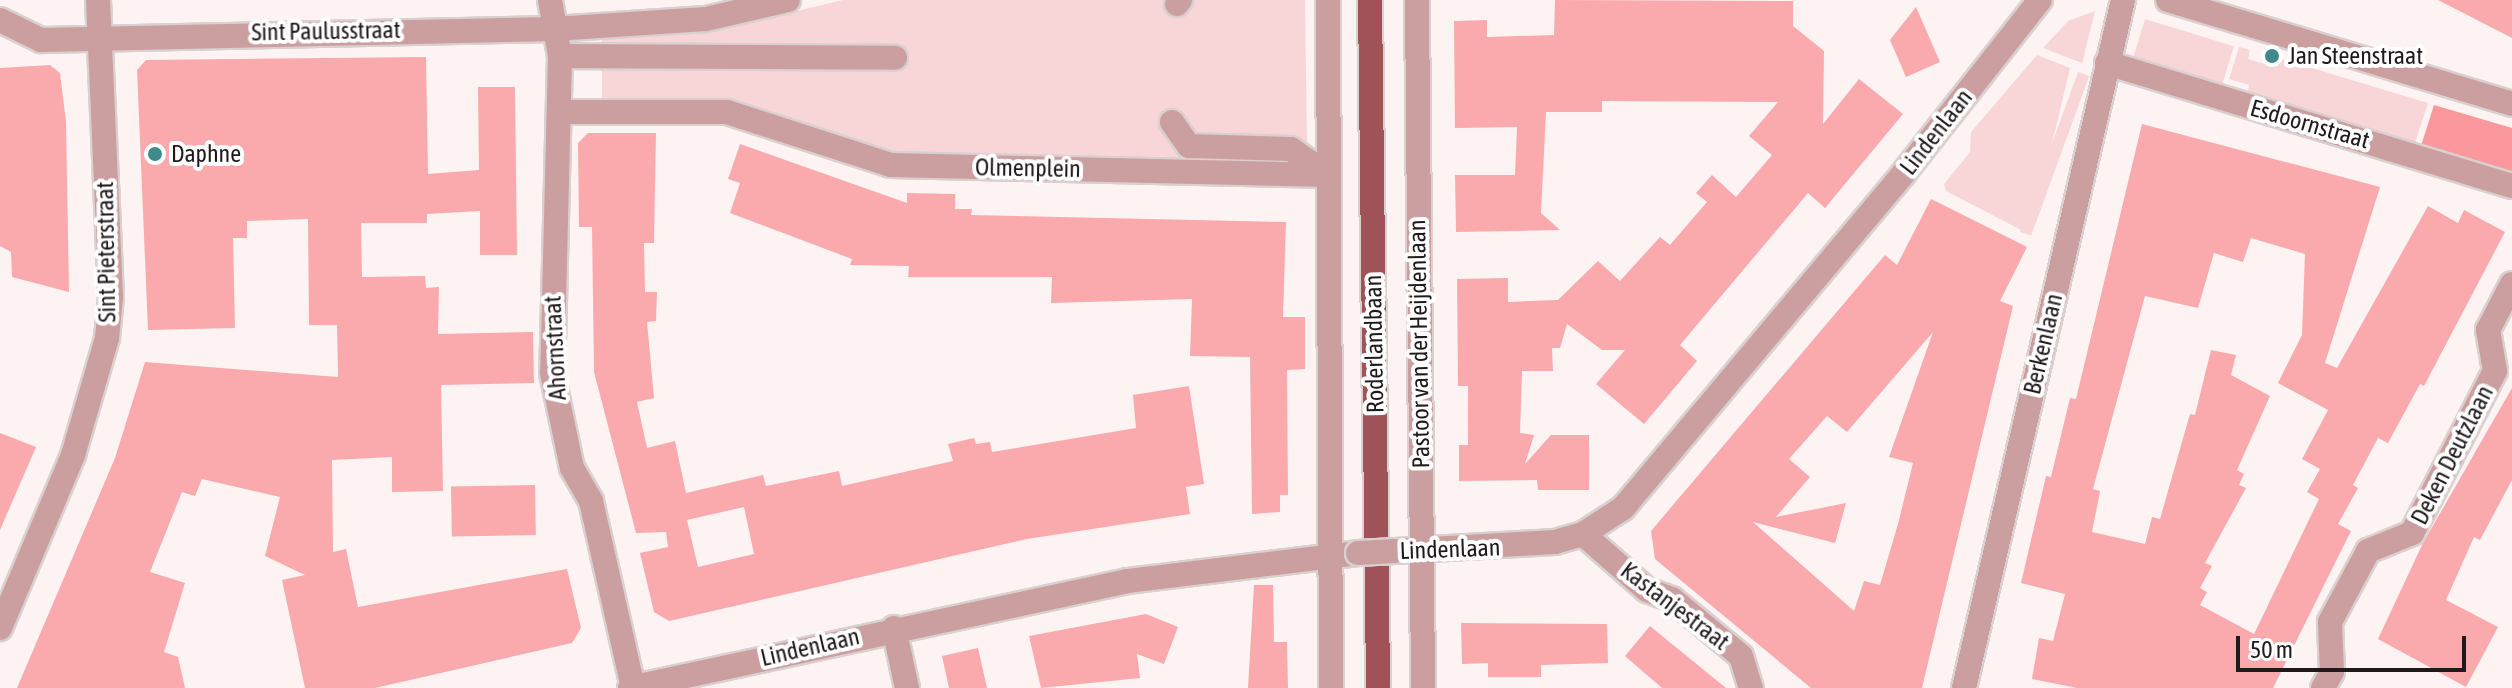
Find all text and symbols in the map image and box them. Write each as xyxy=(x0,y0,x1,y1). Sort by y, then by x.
street label: Sint Paulusstraat xyxy=(251,15,401,47)
place label: Jan Steenstraat xyxy=(2288,42,2423,70)
marker: Jan Steenstraat xyxy=(2263,47,2281,65)
street label: Lindenlaan xyxy=(1894,83,1978,181)
street label: Esdoornstraat xyxy=(2247,93,2373,155)
place label: Daphne xyxy=(171,140,241,168)
marker: Daphne xyxy=(146,145,164,163)
street label: Olmenplein xyxy=(975,153,1081,183)
street label: Sint Pieterstraat xyxy=(90,181,122,323)
street label: Pastoor van der Heijdenlaan xyxy=(1402,219,1436,469)
street label: Roderlandbaan xyxy=(1358,275,1390,413)
street label: Berkenlaan xyxy=(2017,291,2069,397)
street label: Ahornstraat xyxy=(538,295,572,401)
street label: Deken Deutzlaan xyxy=(2405,381,2499,529)
street label: Lindenlaan xyxy=(1399,533,1501,565)
street label: Kastanjestraat xyxy=(1615,556,1735,656)
scale bar xyxy=(2240,620,2470,670)
street label: Lindenlaan xyxy=(758,622,862,672)
text: 50 m xyxy=(2250,636,2293,663)

